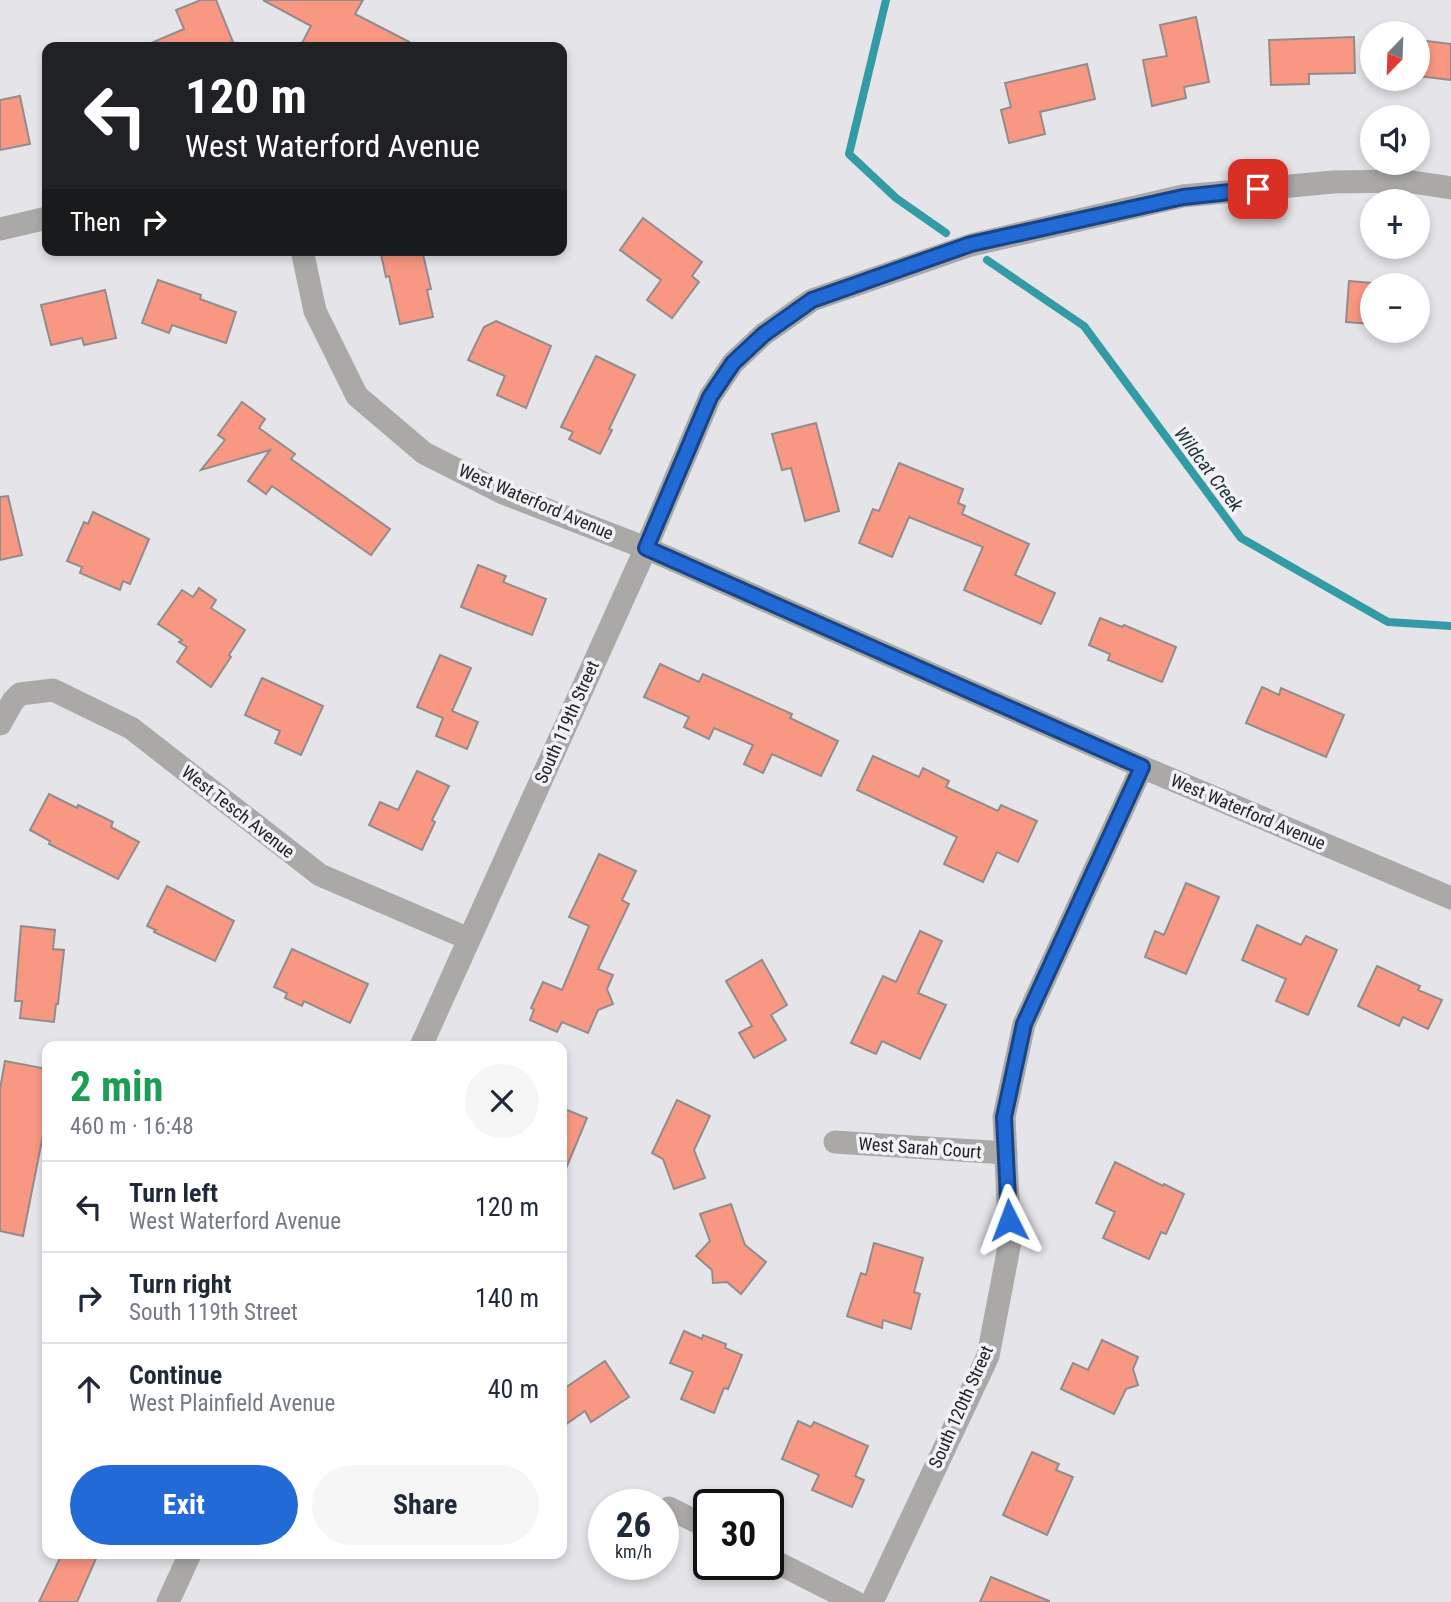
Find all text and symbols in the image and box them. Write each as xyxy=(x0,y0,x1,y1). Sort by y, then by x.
north arrow xyxy=(1360,21,1430,91)
map controls xyxy=(1360,21,1430,343)
text: 120 m xyxy=(185,68,307,125)
icon: left xyxy=(70,70,161,161)
button: sound xyxy=(1360,105,1430,175)
text: West Waterford Avenue xyxy=(185,127,480,165)
pin xyxy=(1228,159,1288,219)
icon: arrive xyxy=(1239,170,1277,208)
button: + xyxy=(1360,189,1430,259)
icon: right xyxy=(135,203,173,241)
text: Then xyxy=(70,207,121,237)
button: − xyxy=(1360,273,1430,343)
water label: Wildcat Creek xyxy=(1169,422,1248,517)
street label: West Waterford Avenue xyxy=(456,459,617,544)
street label: South 119th Street xyxy=(530,657,603,786)
street label: West Tesch Avenue xyxy=(178,761,299,862)
street label: West Waterford Avenue xyxy=(1168,769,1329,854)
text: 2 min xyxy=(70,1062,163,1111)
button: close xyxy=(465,1064,539,1138)
text: 460 m · 16:48 xyxy=(70,1113,194,1140)
street label: West Sarah Court xyxy=(858,1133,982,1162)
text: Turn left xyxy=(129,1178,218,1208)
position arrow xyxy=(972,1183,1046,1257)
icon: left xyxy=(70,1188,108,1226)
text: 120 m xyxy=(475,1192,539,1222)
text: West Waterford Avenue xyxy=(129,1208,341,1235)
text: Turn right xyxy=(129,1269,231,1299)
icon: right xyxy=(70,1279,108,1317)
text: 140 m xyxy=(475,1283,539,1313)
text: South 119th Street xyxy=(129,1299,298,1326)
street label: South 120th Street xyxy=(924,1342,997,1471)
text: Continue xyxy=(129,1360,222,1390)
icon: ahead xyxy=(70,1370,108,1408)
text: 40 m xyxy=(488,1374,539,1404)
text: West Plainfield Avenue xyxy=(129,1390,335,1417)
button: Exit xyxy=(70,1465,298,1545)
button: Share xyxy=(312,1465,539,1545)
speed limit sign: 30 xyxy=(693,1489,784,1580)
text: 26 xyxy=(616,1505,651,1546)
text: km/h xyxy=(615,1541,652,1562)

